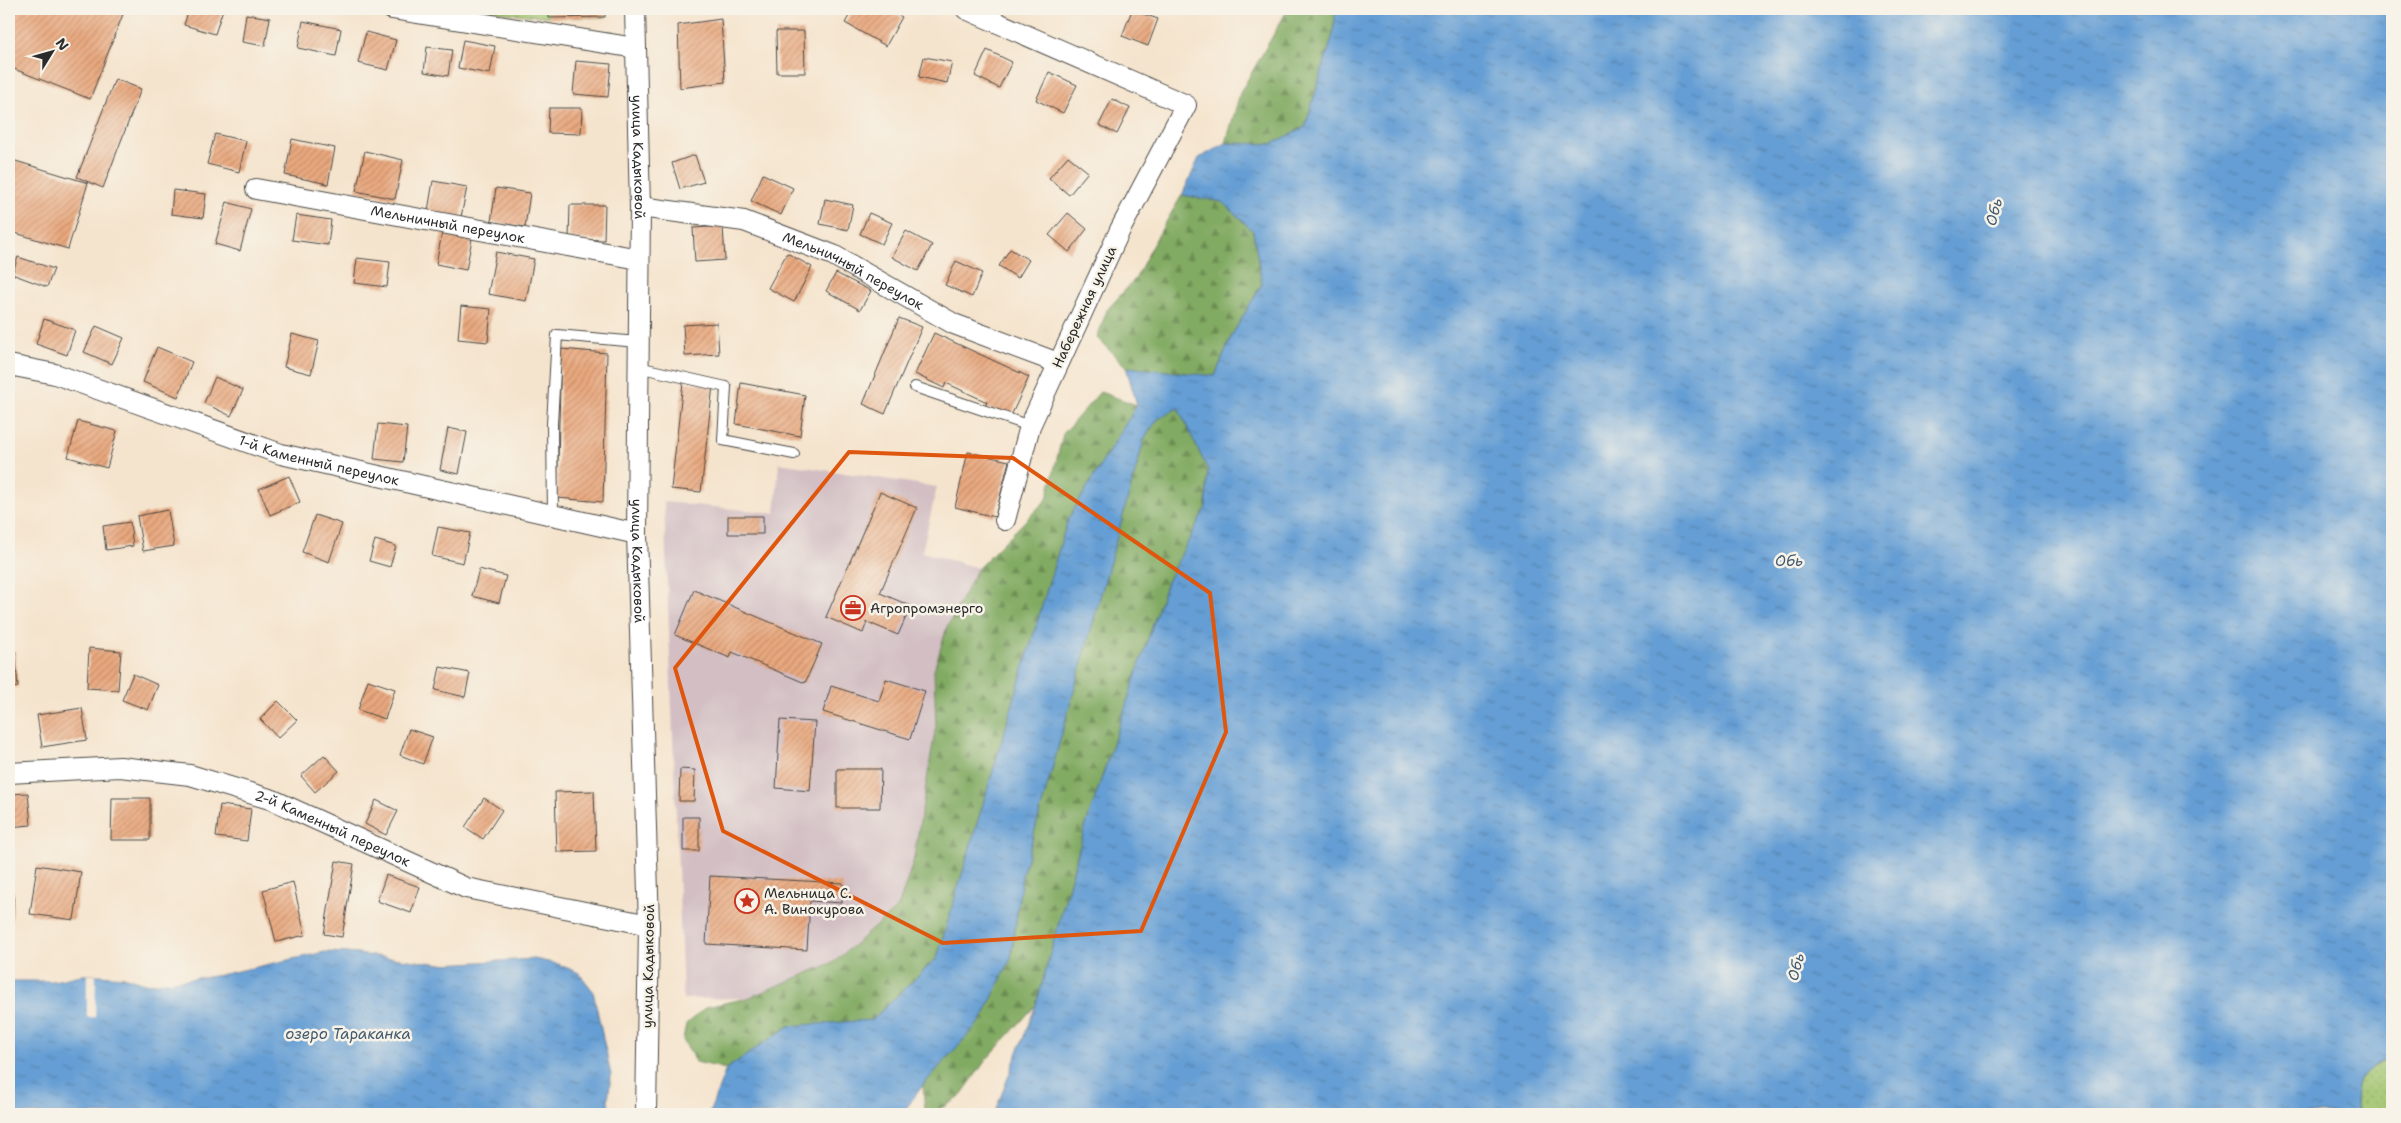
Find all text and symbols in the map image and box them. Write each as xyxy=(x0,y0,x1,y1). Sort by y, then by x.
north arrow xyxy=(28,28,78,78)
text: N xyxy=(52,34,73,54)
street label: улица Кадыковой xyxy=(628,95,649,219)
water label: Обь xyxy=(1981,196,2007,228)
street label: Мельничный переулок xyxy=(369,201,527,247)
street label: Мельничный переулок xyxy=(780,228,927,314)
street label: Набережная улица xyxy=(1048,243,1120,371)
street label: 1-й Каменный переулок xyxy=(236,431,401,489)
street label: улица Кадыковой xyxy=(628,499,649,623)
water label: Обь xyxy=(1775,551,1803,571)
office icon: Агропромэнерго xyxy=(840,595,866,621)
place label: Агропромэнерго xyxy=(870,599,983,617)
street label: 2-й Каменный переулок xyxy=(253,786,414,871)
place label: Мельница С. А. Винокурова xyxy=(764,884,864,918)
place icon: Мельница С. А. Винокурова xyxy=(734,888,760,914)
street label: улица Кадыковой xyxy=(638,904,658,1028)
water label: Обь xyxy=(1783,951,1809,983)
water label: озеро Тараканка xyxy=(285,1024,411,1044)

